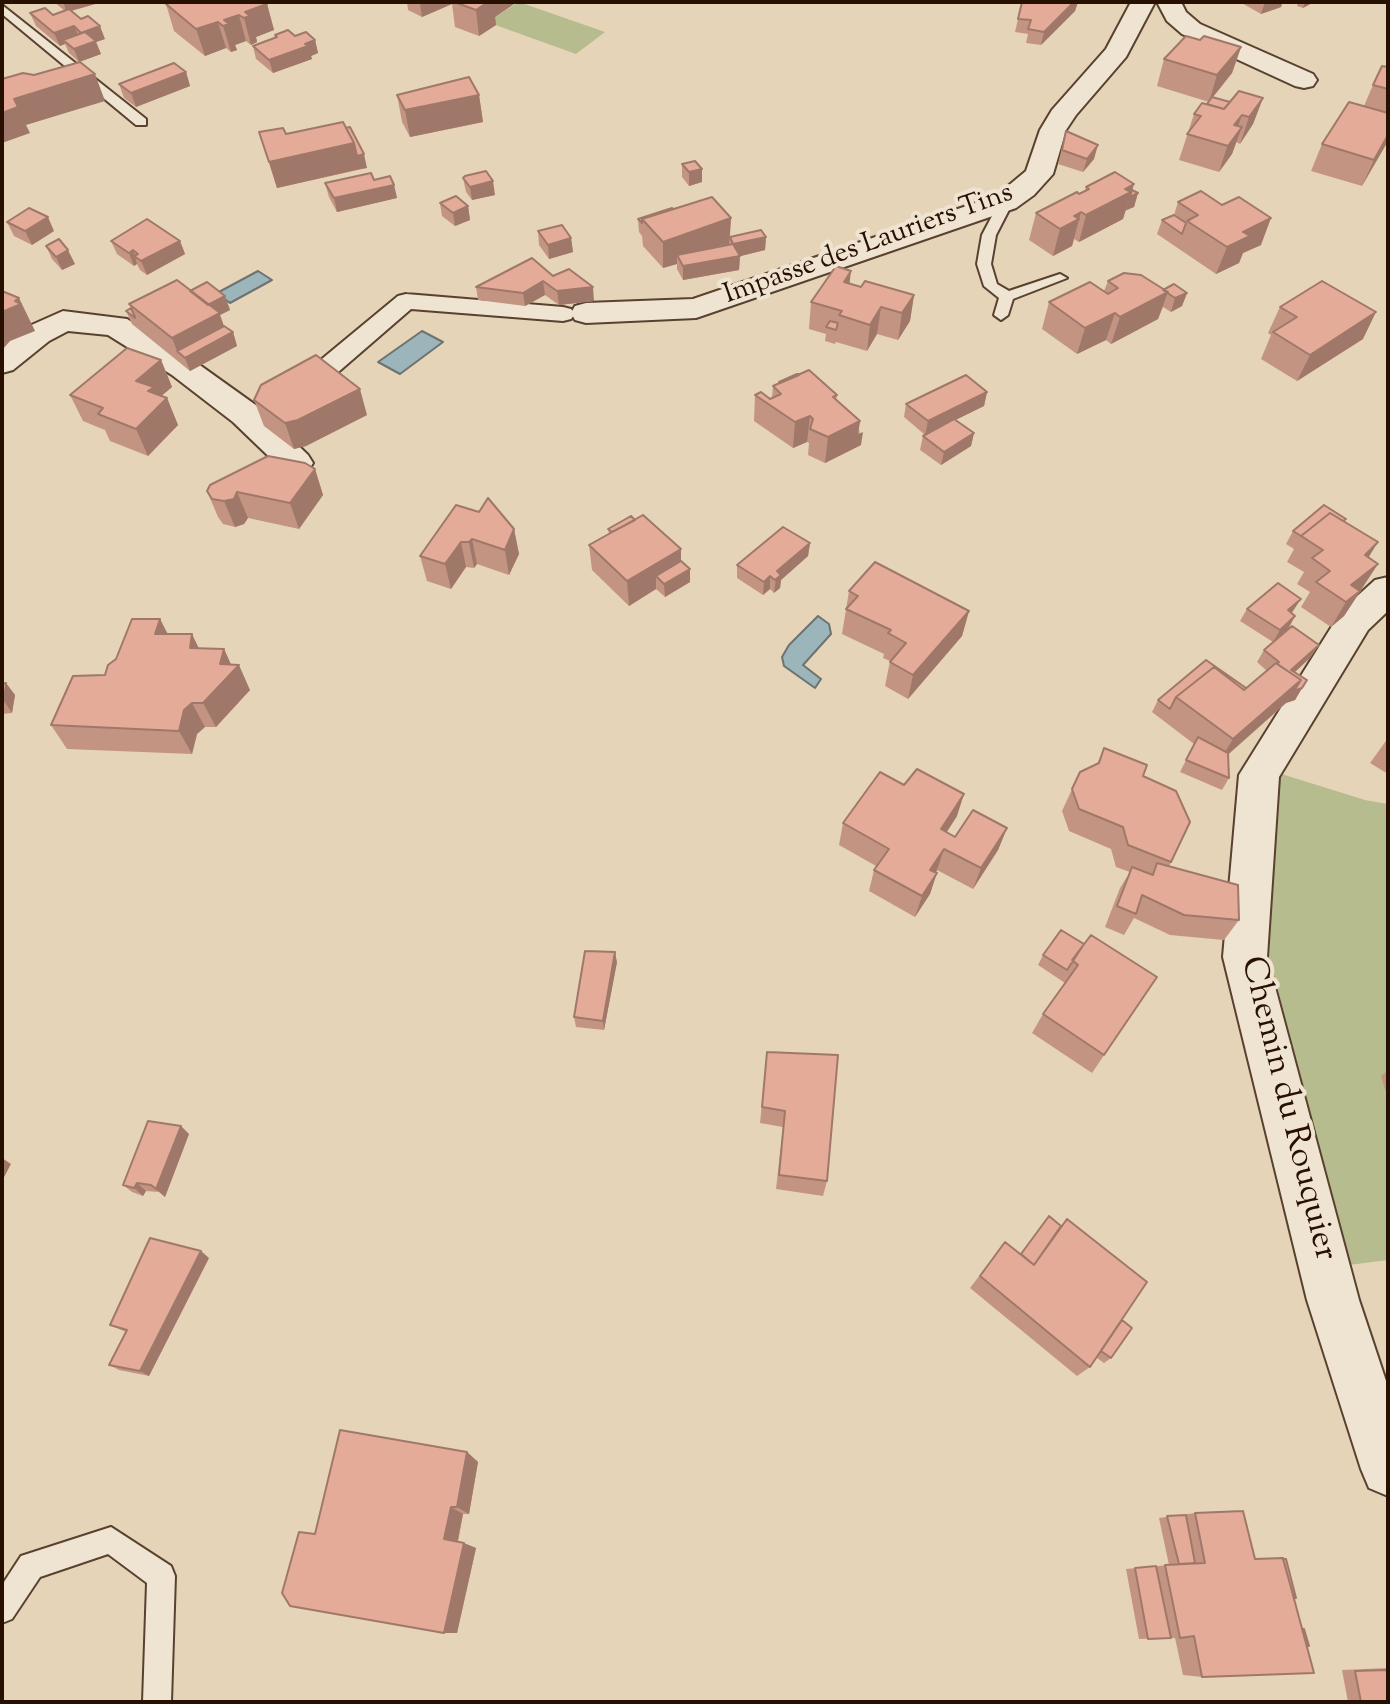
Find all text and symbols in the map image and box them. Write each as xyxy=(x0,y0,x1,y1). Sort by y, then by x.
street label: Impasse des Lauriers Tins xyxy=(720,178,1018,314)
street label: Chemin du Rouquier xyxy=(1229,953,1343,1265)

